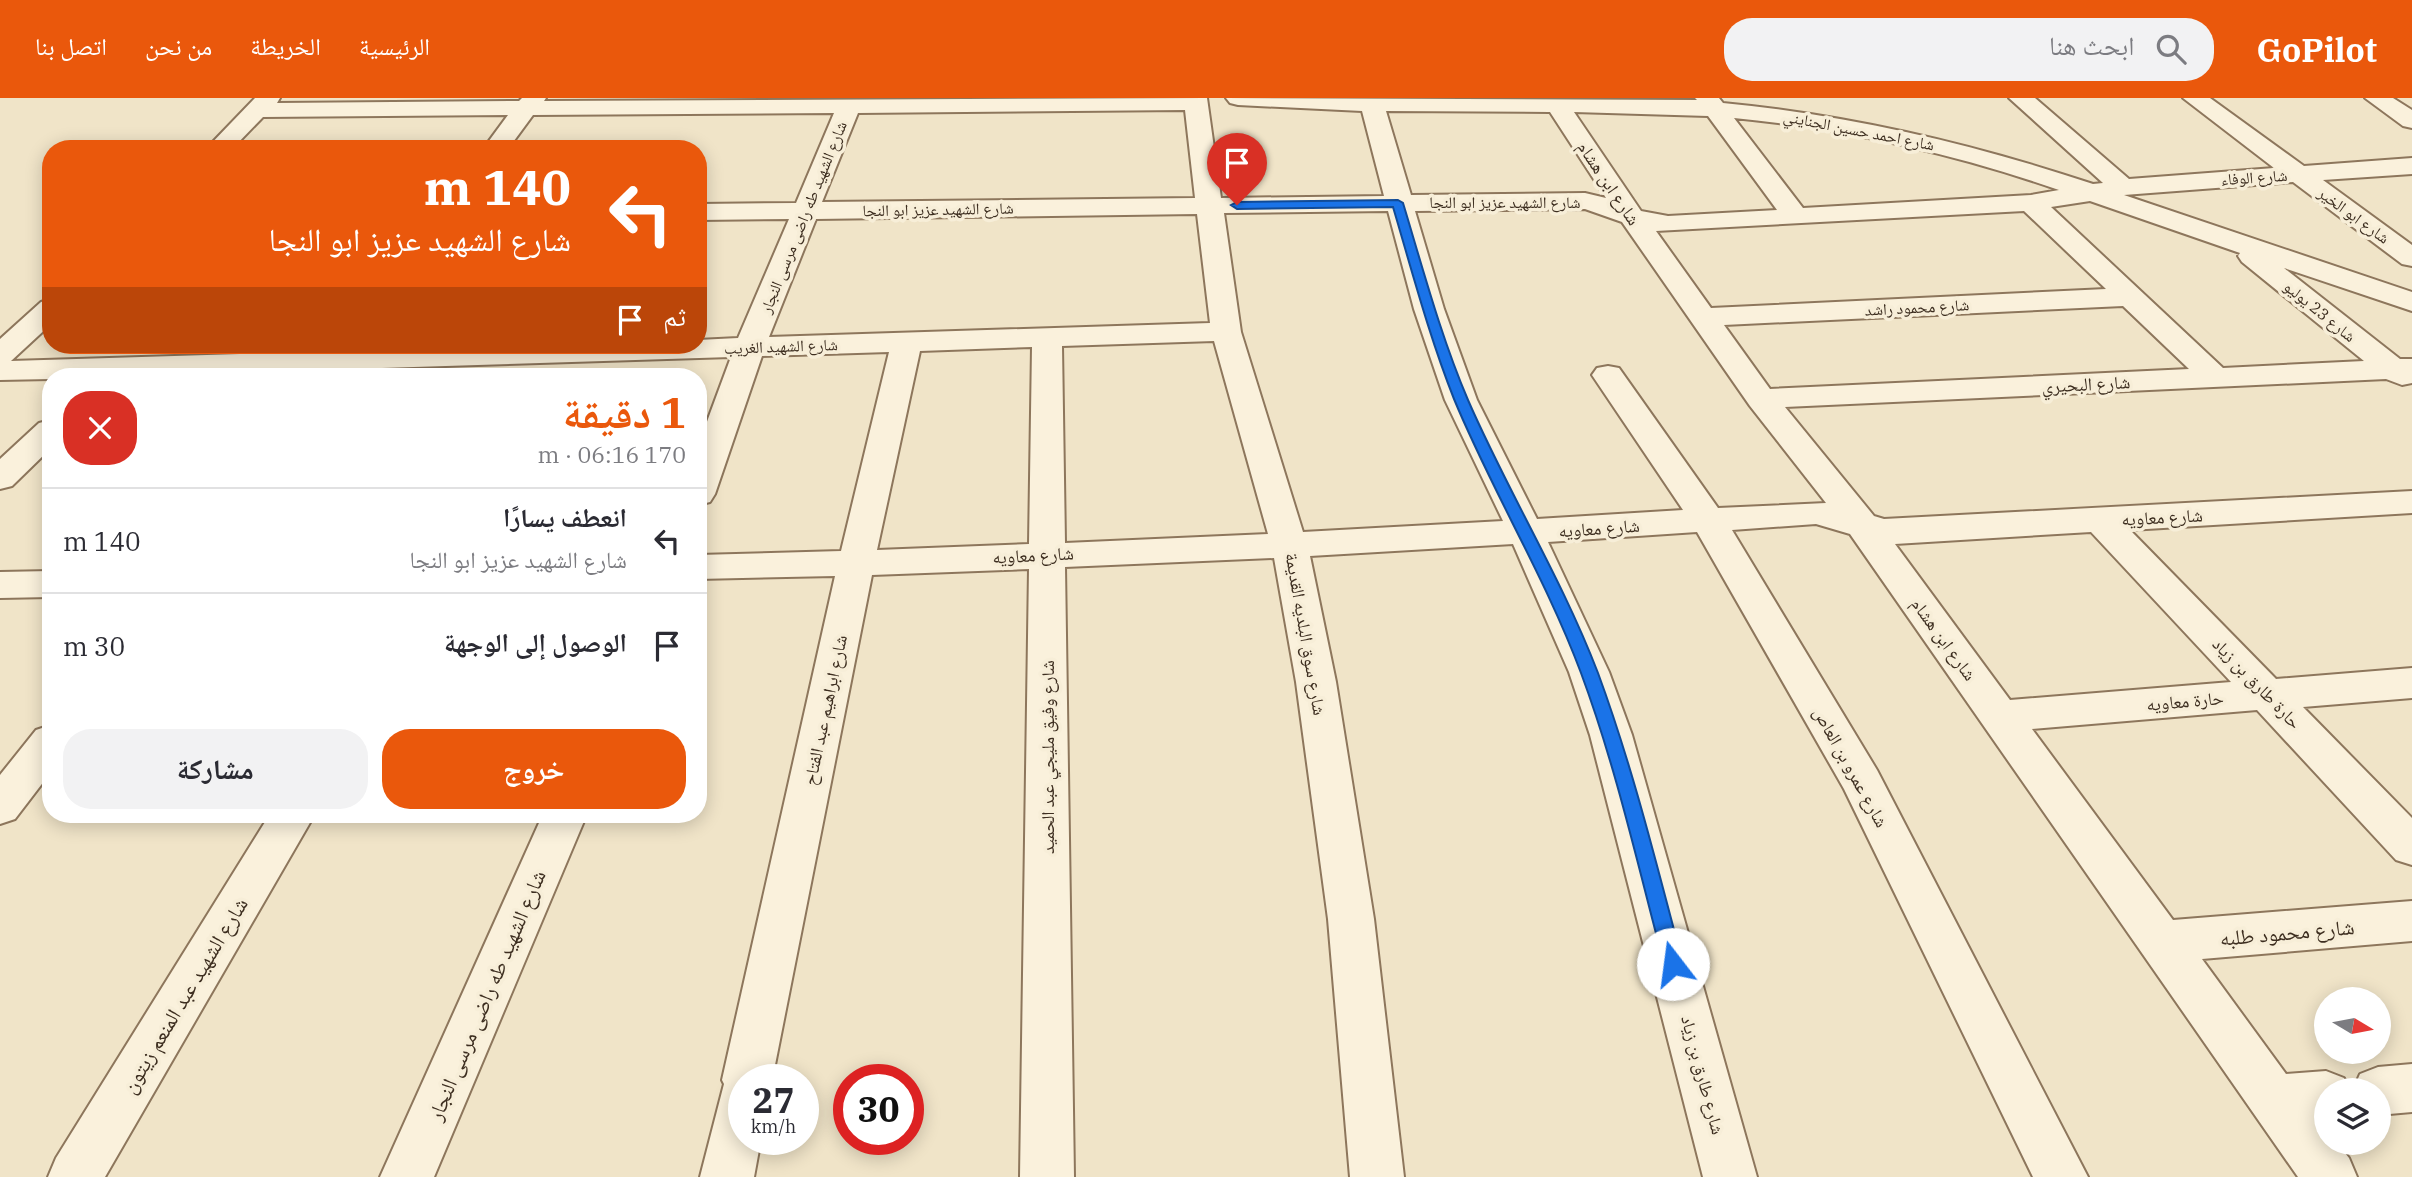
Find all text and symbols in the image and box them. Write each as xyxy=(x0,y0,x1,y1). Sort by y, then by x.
search box xyxy=(1724,18,2214,81)
text: ابحث هنا xyxy=(2049,28,2134,62)
text: GoPilot xyxy=(2256,28,2377,71)
text: اتصل بنا xyxy=(35,30,107,62)
text: من نحن xyxy=(145,30,212,62)
text: الخريطة xyxy=(250,30,321,62)
text: الرئيسية xyxy=(359,30,430,62)
icon: search xyxy=(2152,30,2190,68)
street label: شارع احمد حسين الجنايني xyxy=(1781,106,1936,157)
street label: شارع الشهيد طه راضى مرسى النجار xyxy=(755,118,852,317)
pin xyxy=(1207,133,1267,205)
street label: شارع ابن هشام xyxy=(1572,136,1646,230)
icon: arrive xyxy=(1218,144,1256,182)
text: 140 m xyxy=(424,155,571,218)
street label: شارع الوفاء xyxy=(2220,165,2288,190)
icon: left xyxy=(595,168,686,259)
street label: شارع ابو الخير xyxy=(2313,182,2394,248)
street label: شارع الشهيد عزيز ابو النجا xyxy=(1429,192,1581,213)
street label: شارع الشهيد عزيز ابو النجا xyxy=(862,198,1014,221)
text: شارع الشهيد عزيز ابو النجا xyxy=(268,218,571,260)
street label: شارع 23 يوليو xyxy=(2279,276,2360,347)
street label: شارع محمود راشد xyxy=(1864,294,1970,321)
text: ثم xyxy=(663,299,686,333)
icon: arrive xyxy=(611,301,649,339)
street label: شارع الشهيد الغريب xyxy=(724,334,838,359)
street label: شارع البحيري xyxy=(2041,370,2131,401)
text: 1 دقيقة xyxy=(563,385,686,440)
button: close xyxy=(63,391,137,465)
text: 170 m · 06:16 xyxy=(537,439,686,469)
text: انعطف يسارًا xyxy=(503,500,627,534)
street label: شارع معاويه xyxy=(2121,503,2203,531)
street label: شارع معاويه xyxy=(1558,514,1640,542)
icon: left xyxy=(648,522,686,560)
text: 140 m xyxy=(63,524,141,558)
street label: شارع معاويه xyxy=(992,541,1074,569)
text: شارع الشهيد عزيز ابو النجا xyxy=(410,544,627,574)
street label: شارع سوق البلديه القديمة xyxy=(1280,551,1332,717)
street label: شارع ابن هشام xyxy=(1905,593,1982,685)
text: الوصول إلى الوجهة xyxy=(444,625,627,659)
icon: arrive xyxy=(648,627,686,665)
text: 30 m xyxy=(63,629,125,663)
street label: حارة طارق بن زياد xyxy=(2208,632,2306,734)
street label: شارع ابراهيم عبد الفتاح xyxy=(798,633,853,787)
street label: شارع وفيق مليجي عبد الحميد xyxy=(1036,660,1062,854)
street label: حارة معاويه xyxy=(2145,686,2225,716)
street label: شارع عمرو بن العاص xyxy=(1808,703,1894,831)
button: مشاركة xyxy=(63,729,368,809)
button: خروج xyxy=(382,729,686,809)
street label: شارع الشهيد طه راضى مرسى النجار xyxy=(420,865,552,1126)
street label: شارع الشهيد عبد المنعم زيتون xyxy=(114,892,255,1099)
street label: شارع محمود طلبه xyxy=(2219,912,2355,952)
position arrow xyxy=(1636,927,1710,1001)
north arrow xyxy=(2314,987,2390,1064)
map controls xyxy=(2314,987,2391,1155)
street label: شارع طارق بن زياد xyxy=(1676,1013,1730,1137)
speed limit sign: 30 xyxy=(833,1064,924,1155)
text: 27 xyxy=(752,1077,795,1123)
button: layers xyxy=(2314,1078,2391,1155)
text: km/h xyxy=(751,1115,796,1138)

